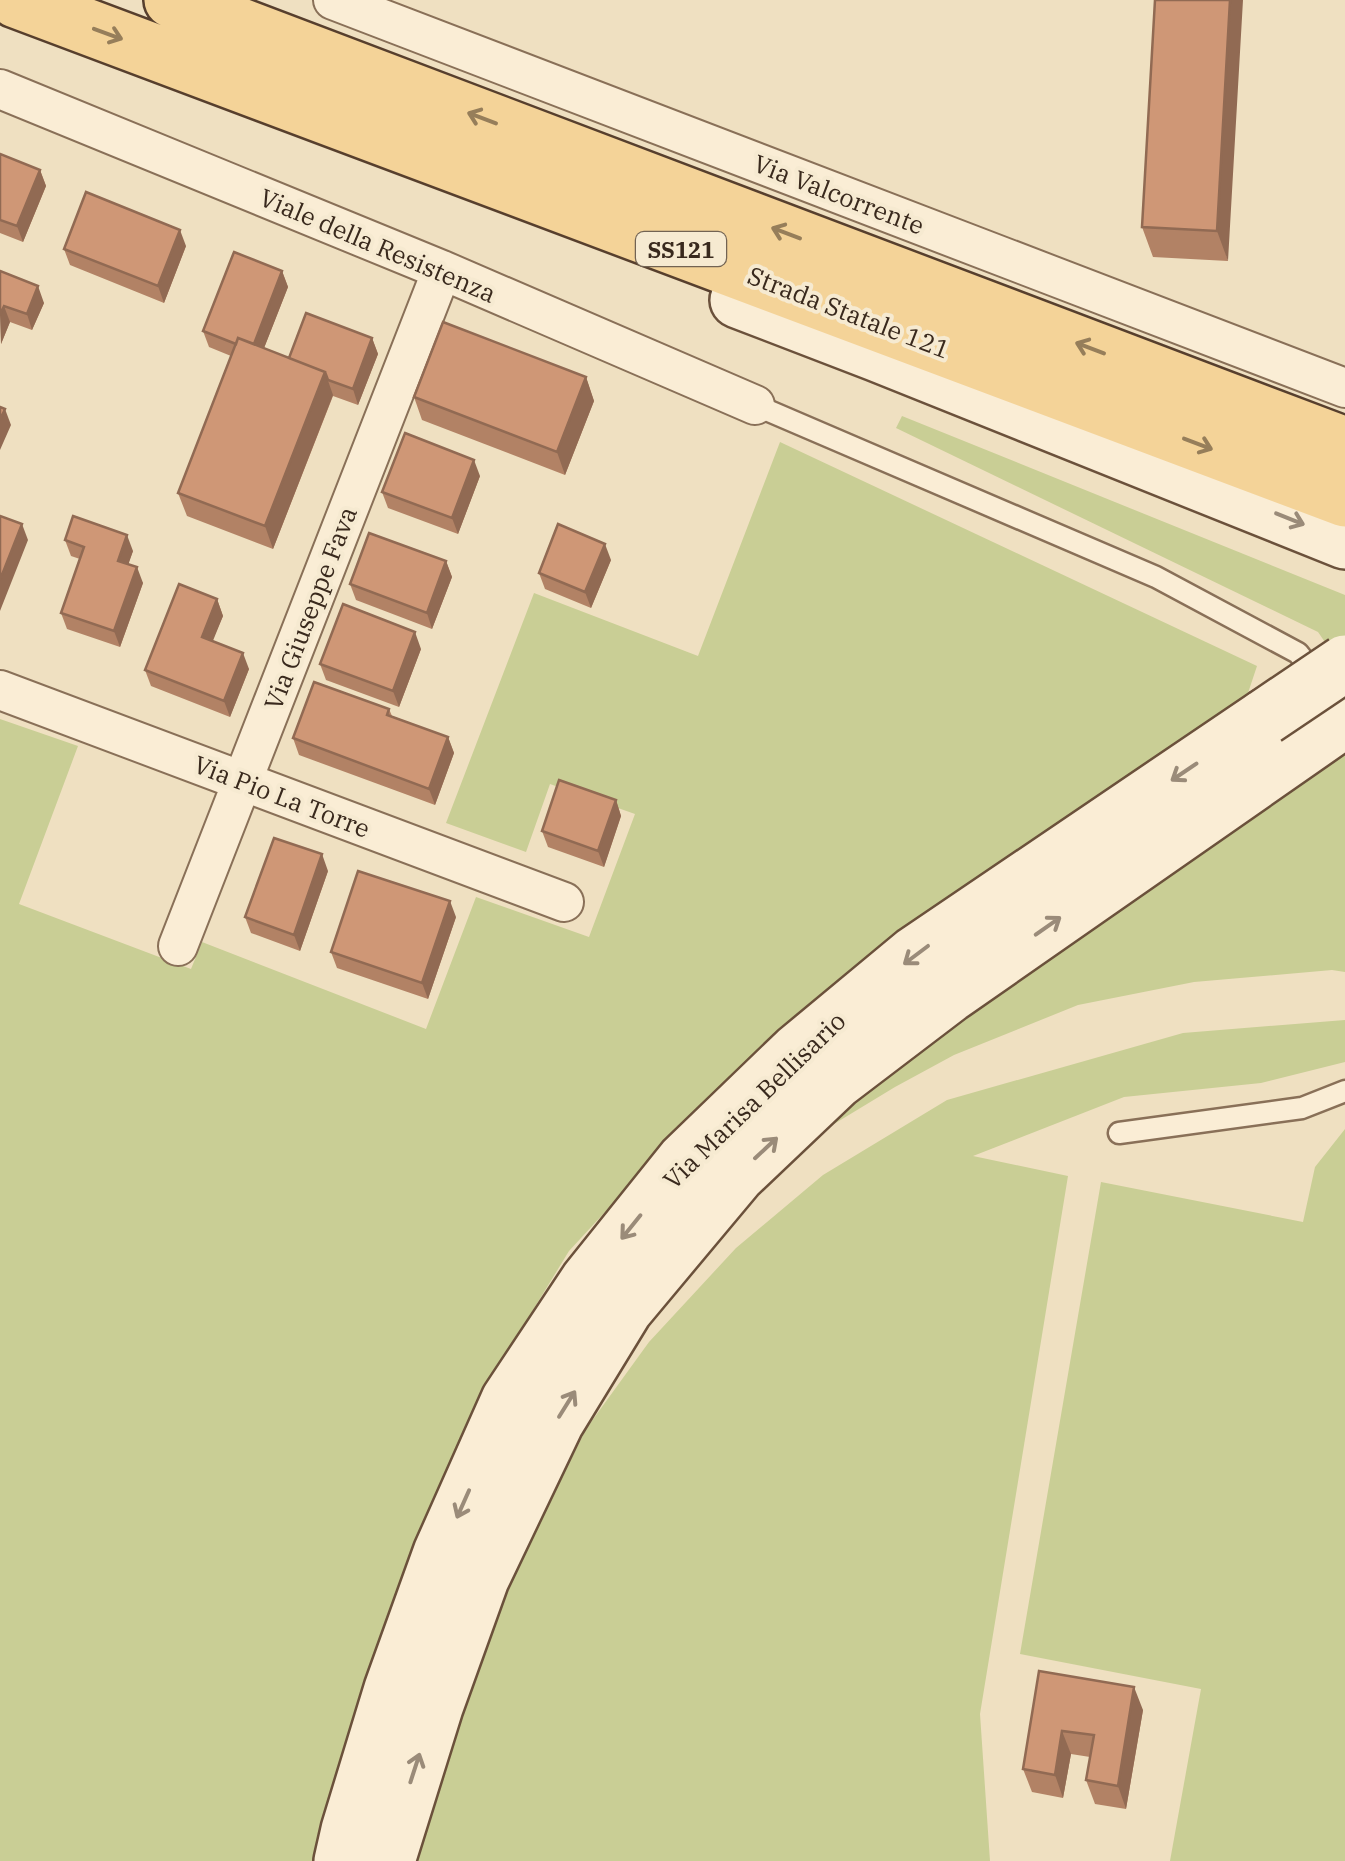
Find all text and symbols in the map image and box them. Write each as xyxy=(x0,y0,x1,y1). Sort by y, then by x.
one-way arrow xyxy=(91,26,122,44)
one-way arrow xyxy=(468,108,499,126)
street label: Via Valcorrente xyxy=(749,146,929,242)
street label: Viale della Resistenza xyxy=(255,180,501,310)
one-way arrow xyxy=(772,223,803,241)
road number: SS121 xyxy=(636,232,726,266)
street label: Strada Statale 121 xyxy=(743,258,955,366)
one-way arrow xyxy=(1076,338,1107,356)
one-way arrow xyxy=(1182,436,1213,454)
street label: Via Giuseppe Fava xyxy=(256,502,364,714)
one-way arrow xyxy=(1274,511,1305,529)
street label: Via Pio La Torre xyxy=(189,747,375,845)
one-way arrow xyxy=(1171,761,1199,782)
one-way arrow xyxy=(1034,916,1061,937)
one-way arrow xyxy=(903,944,930,965)
street label: Via Marisa Bellisario xyxy=(656,1004,852,1196)
one-way arrow xyxy=(753,1136,777,1160)
one-way arrow xyxy=(621,1213,642,1240)
one-way arrow xyxy=(557,1390,577,1419)
one-way arrow xyxy=(453,1488,472,1518)
one-way arrow xyxy=(408,1752,426,1784)

